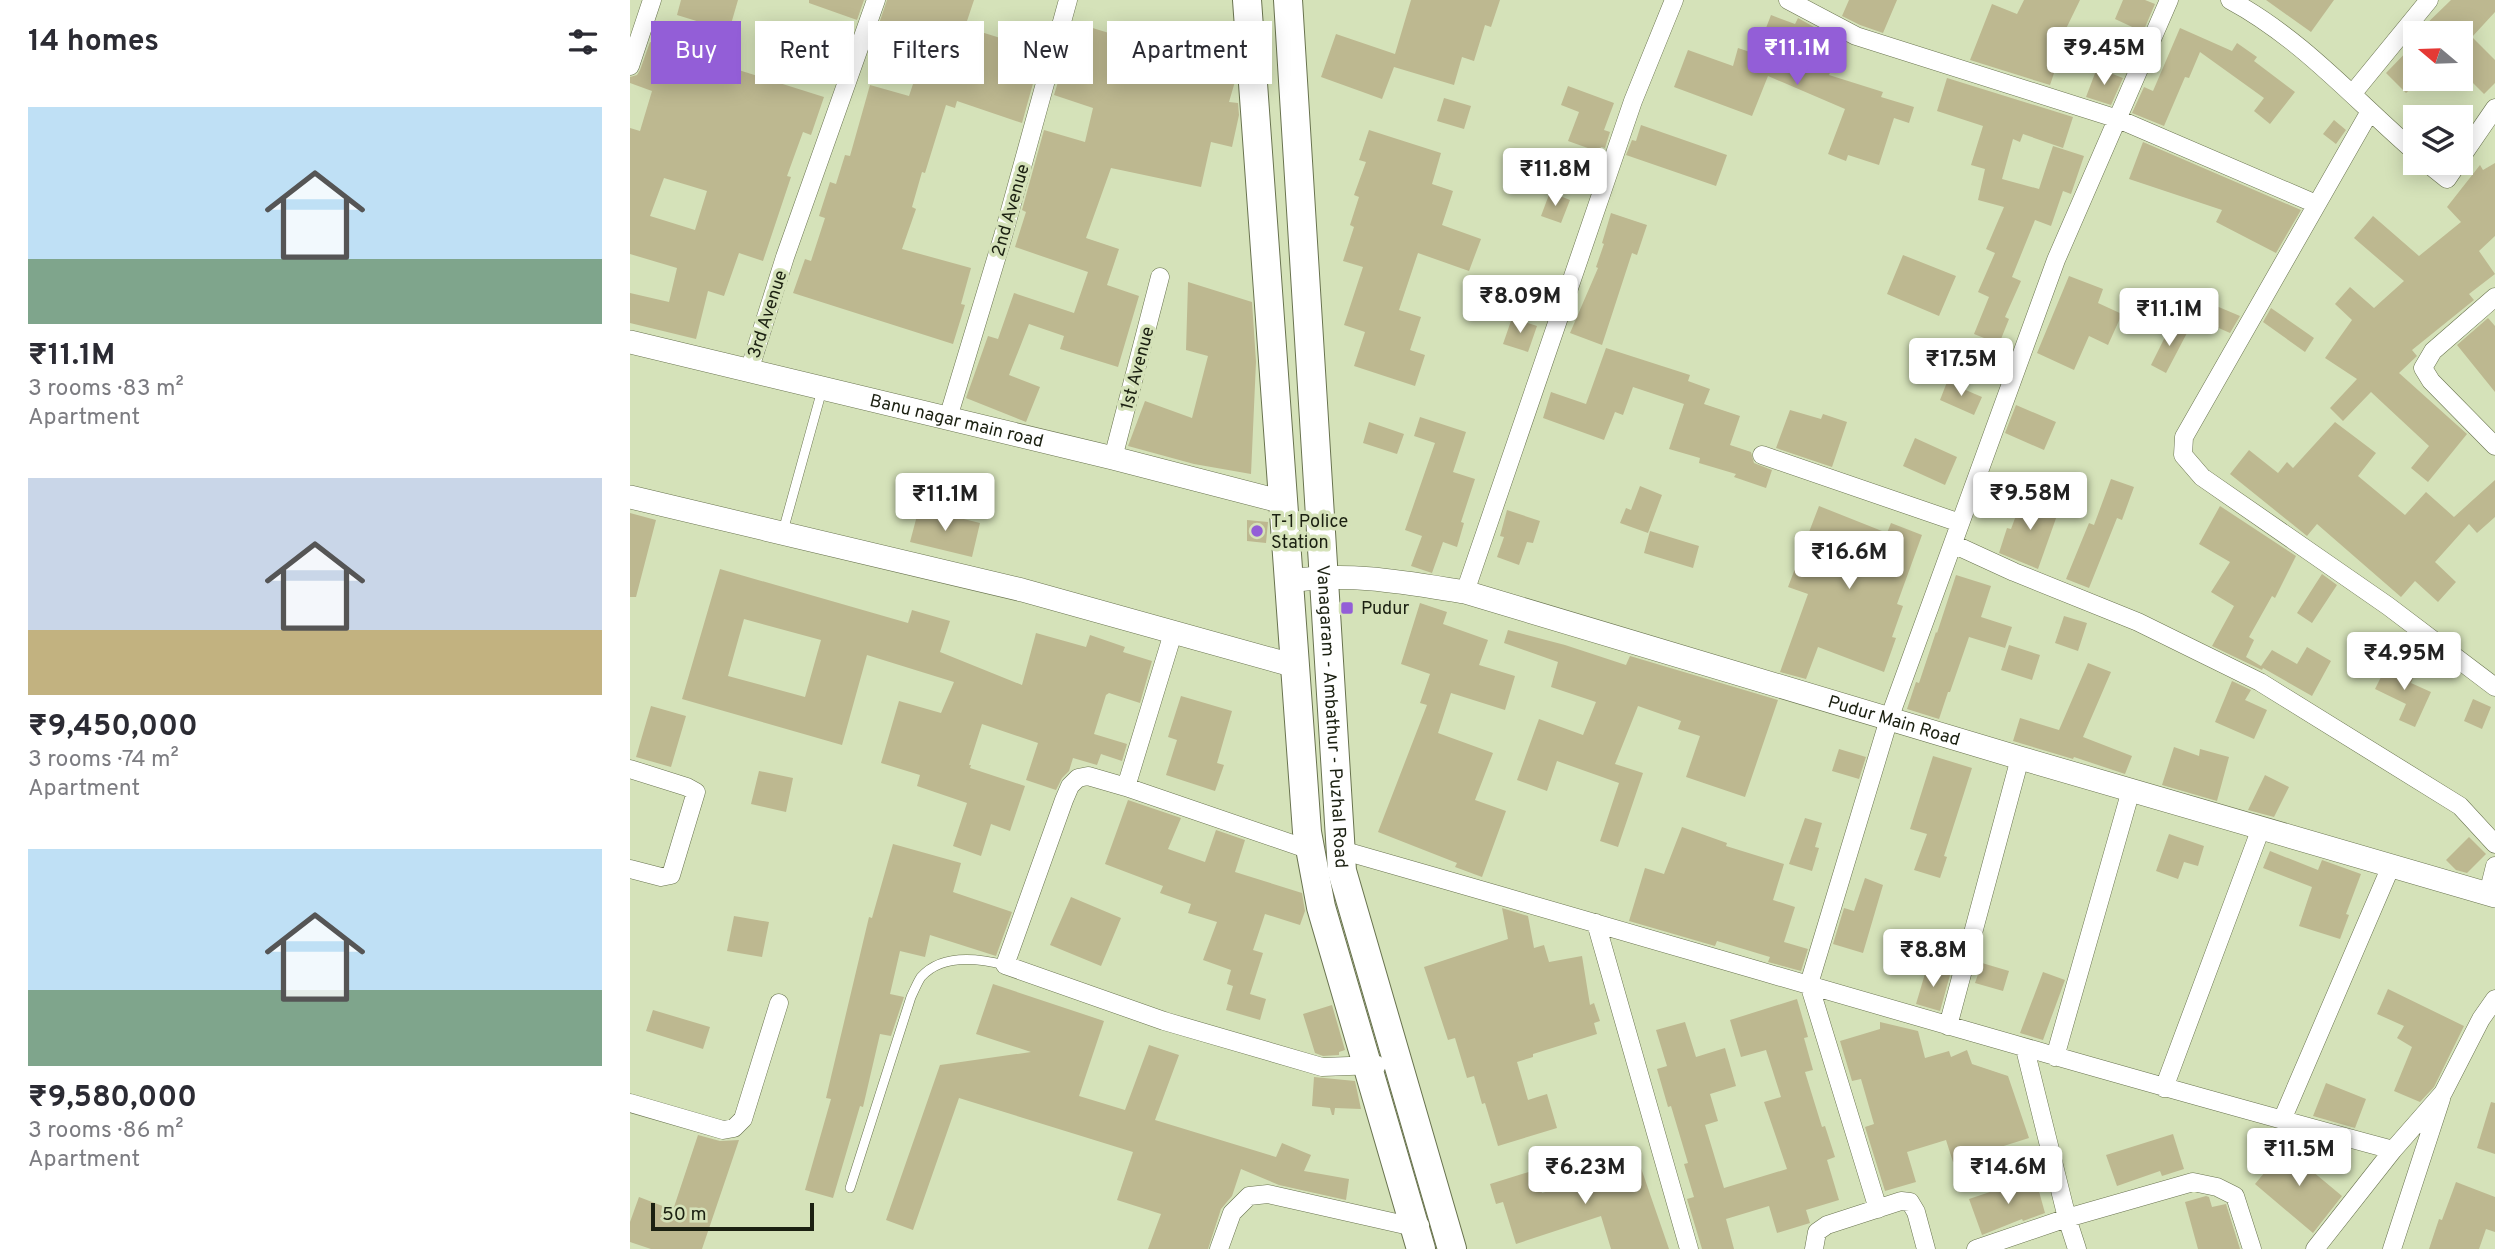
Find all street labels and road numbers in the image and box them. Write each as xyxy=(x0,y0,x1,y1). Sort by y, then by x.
street label: 2nd Avenue xyxy=(987,161,1036,259)
street label: 3rd Avenue xyxy=(743,268,793,361)
street label: 1st Avenue xyxy=(1116,324,1161,412)
street label: Banu nagar main road xyxy=(867,390,1046,454)
street label: Vanagaram - Ambathur - Puzhal Road xyxy=(1310,564,1352,869)
street label: Pudur Main Road xyxy=(1825,691,1963,752)

